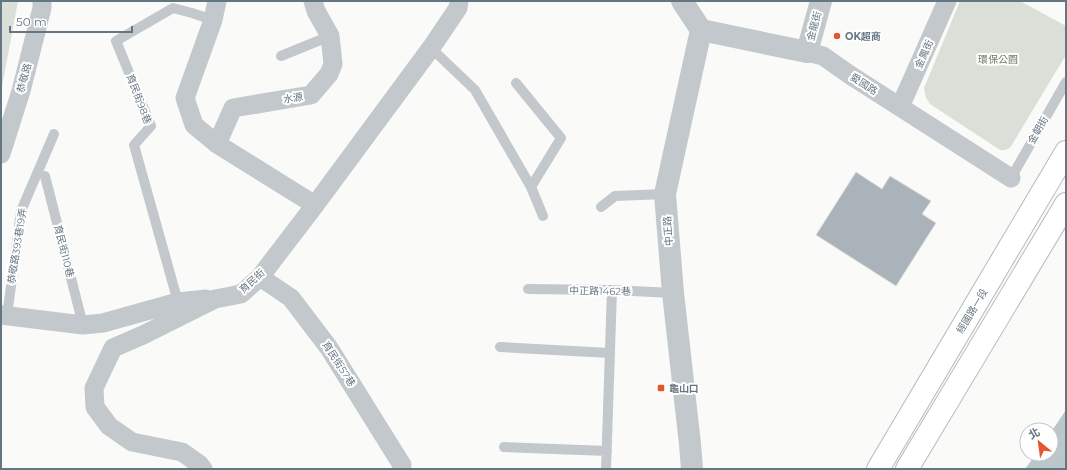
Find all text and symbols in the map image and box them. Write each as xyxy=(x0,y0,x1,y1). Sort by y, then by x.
scale bar xyxy=(10,8,132,34)
street label: 金龍街 xyxy=(804,10,824,42)
text: 50 m xyxy=(16,14,47,29)
place label: OK超商 xyxy=(845,30,881,43)
marker: OK超商 xyxy=(832,31,842,41)
street label: 金鳳街 xyxy=(912,38,936,70)
park label: 環保公園 xyxy=(978,53,1018,66)
street label: 恭敬路 xyxy=(14,62,34,94)
street label: 愛國路 xyxy=(848,70,880,98)
street label: 育民街98巷 xyxy=(124,72,154,126)
street label: 水源 xyxy=(282,90,304,106)
street label: 金朝街 xyxy=(1025,114,1051,146)
street label: 恭敬路393巷19弄 xyxy=(5,207,29,285)
street label: 中正路 xyxy=(660,216,676,246)
street label: 育民街110巷 xyxy=(51,223,77,279)
street label: 育民街 xyxy=(237,266,267,296)
street label: 中正路1462巷 xyxy=(569,284,631,298)
street label: 經國路一段 xyxy=(954,286,990,336)
street label: 育民街57巷 xyxy=(320,339,358,389)
place label: 龜山口 xyxy=(669,382,699,395)
marker: 龜山口 xyxy=(656,383,666,393)
north arrow xyxy=(1019,422,1059,462)
text: 北 xyxy=(1026,424,1042,442)

